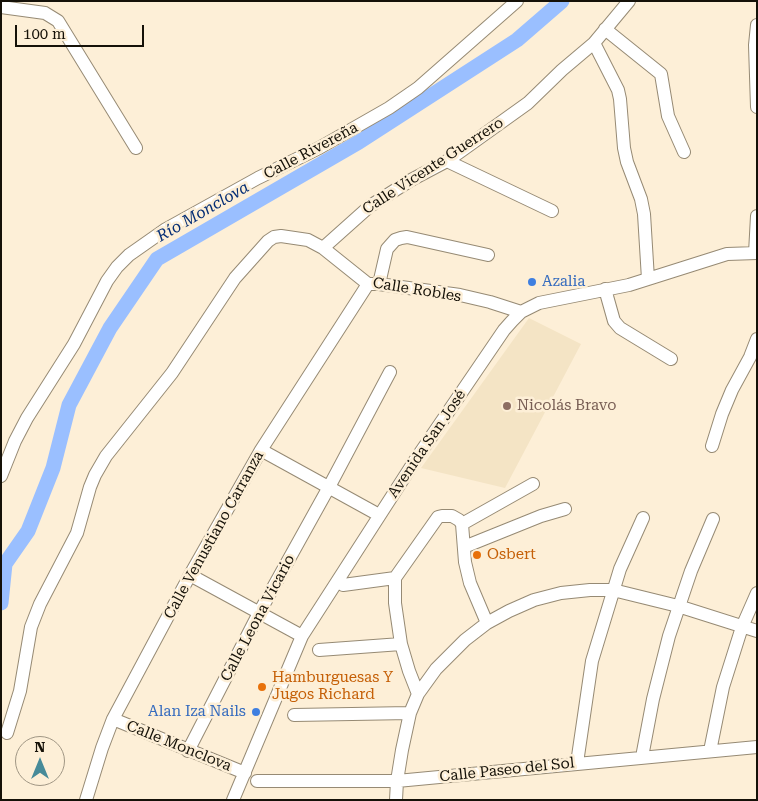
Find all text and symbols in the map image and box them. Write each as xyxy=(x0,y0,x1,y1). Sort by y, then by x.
scale bar xyxy=(18,15,146,47)
text: 100 m xyxy=(23,25,66,43)
street label: Calle Vicente Guerrero xyxy=(359,114,507,218)
street label: Calle Rivereña xyxy=(261,119,361,183)
water label: Río Monclova xyxy=(153,178,253,246)
place label: Azalia xyxy=(542,273,585,291)
street label: Calle Robles xyxy=(372,274,462,306)
marker: Azalia xyxy=(526,276,538,288)
street label: Avenida San José xyxy=(384,387,470,501)
place label: Nicolás Bravo xyxy=(517,397,616,415)
marker: Nicolás Bravo xyxy=(501,400,513,412)
street label: Calle Venustiano Carranza xyxy=(160,448,268,622)
place label: Osbert xyxy=(487,546,536,564)
marker: Osbert xyxy=(471,549,483,561)
street label: Calle Leona Vicario xyxy=(217,552,299,684)
place label: Hamburguesas Y Jugos Richard xyxy=(272,669,393,704)
marker: Hamburguesas Y Jugos Richard xyxy=(256,681,268,693)
place label: Alan Iza Nails xyxy=(148,703,246,721)
marker: Alan Iza Nails xyxy=(250,706,262,718)
street label: Calle Monclova xyxy=(124,717,234,775)
north arrow xyxy=(15,736,65,786)
text: N xyxy=(35,739,45,755)
street label: Calle Paseo del Sol xyxy=(439,754,575,786)

